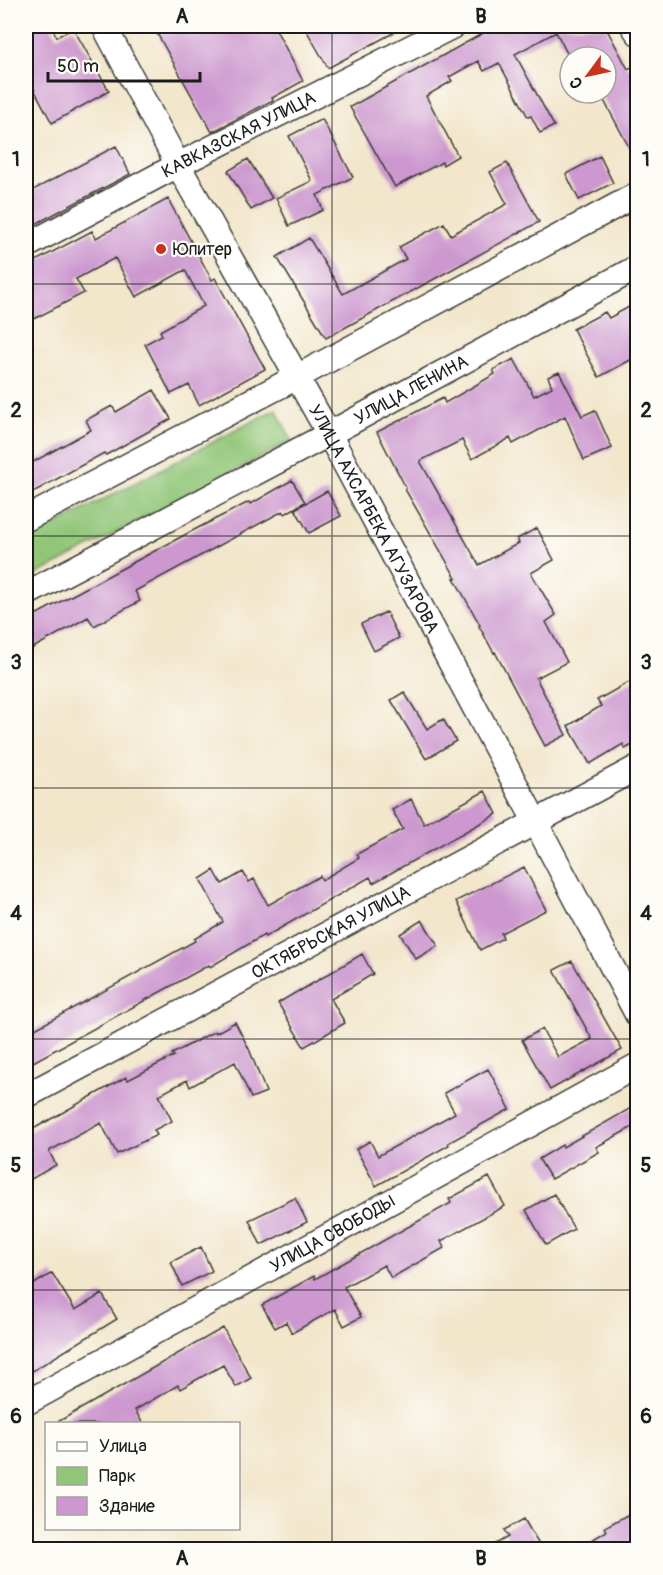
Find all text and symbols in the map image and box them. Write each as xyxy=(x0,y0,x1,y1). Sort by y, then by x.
text: A xyxy=(176,4,189,29)
text: B xyxy=(475,4,487,29)
scale bar xyxy=(48,45,200,83)
north arrow xyxy=(558,45,618,105)
text: 50 m xyxy=(57,55,99,78)
text: С xyxy=(565,73,587,92)
street label: КАВКАЗСКАЯ УЛИЦА xyxy=(158,86,320,184)
text: 1 xyxy=(12,147,20,172)
text: 1 xyxy=(642,147,650,172)
place label: Юпитер xyxy=(173,238,232,261)
marker: Юпитер xyxy=(154,242,168,256)
street label: УЛИЦА ЛЕНИНА xyxy=(350,350,473,430)
text: 2 xyxy=(10,398,22,423)
text: 2 xyxy=(640,398,652,423)
street label: УЛИЦА АХСАРБЕКА АГУЗАРОВА xyxy=(303,401,444,638)
text: 3 xyxy=(10,650,22,675)
text: 3 xyxy=(640,650,652,675)
street label: ОКТЯБРЬСКАЯ УЛИЦА xyxy=(247,880,415,985)
text: 4 xyxy=(10,901,22,926)
text: 4 xyxy=(640,901,652,926)
text: 5 xyxy=(11,1153,22,1178)
text: 5 xyxy=(641,1153,652,1178)
street label: УЛИЦА СВОБОДЫ xyxy=(266,1190,399,1278)
text: 6 xyxy=(10,1404,22,1429)
text: 6 xyxy=(640,1404,652,1429)
legend xyxy=(45,1422,240,1530)
text: Улица xyxy=(99,1435,147,1458)
text: Парк xyxy=(99,1465,136,1488)
text: Здание xyxy=(99,1495,155,1518)
text: A xyxy=(176,1546,189,1571)
text: B xyxy=(475,1546,487,1571)

